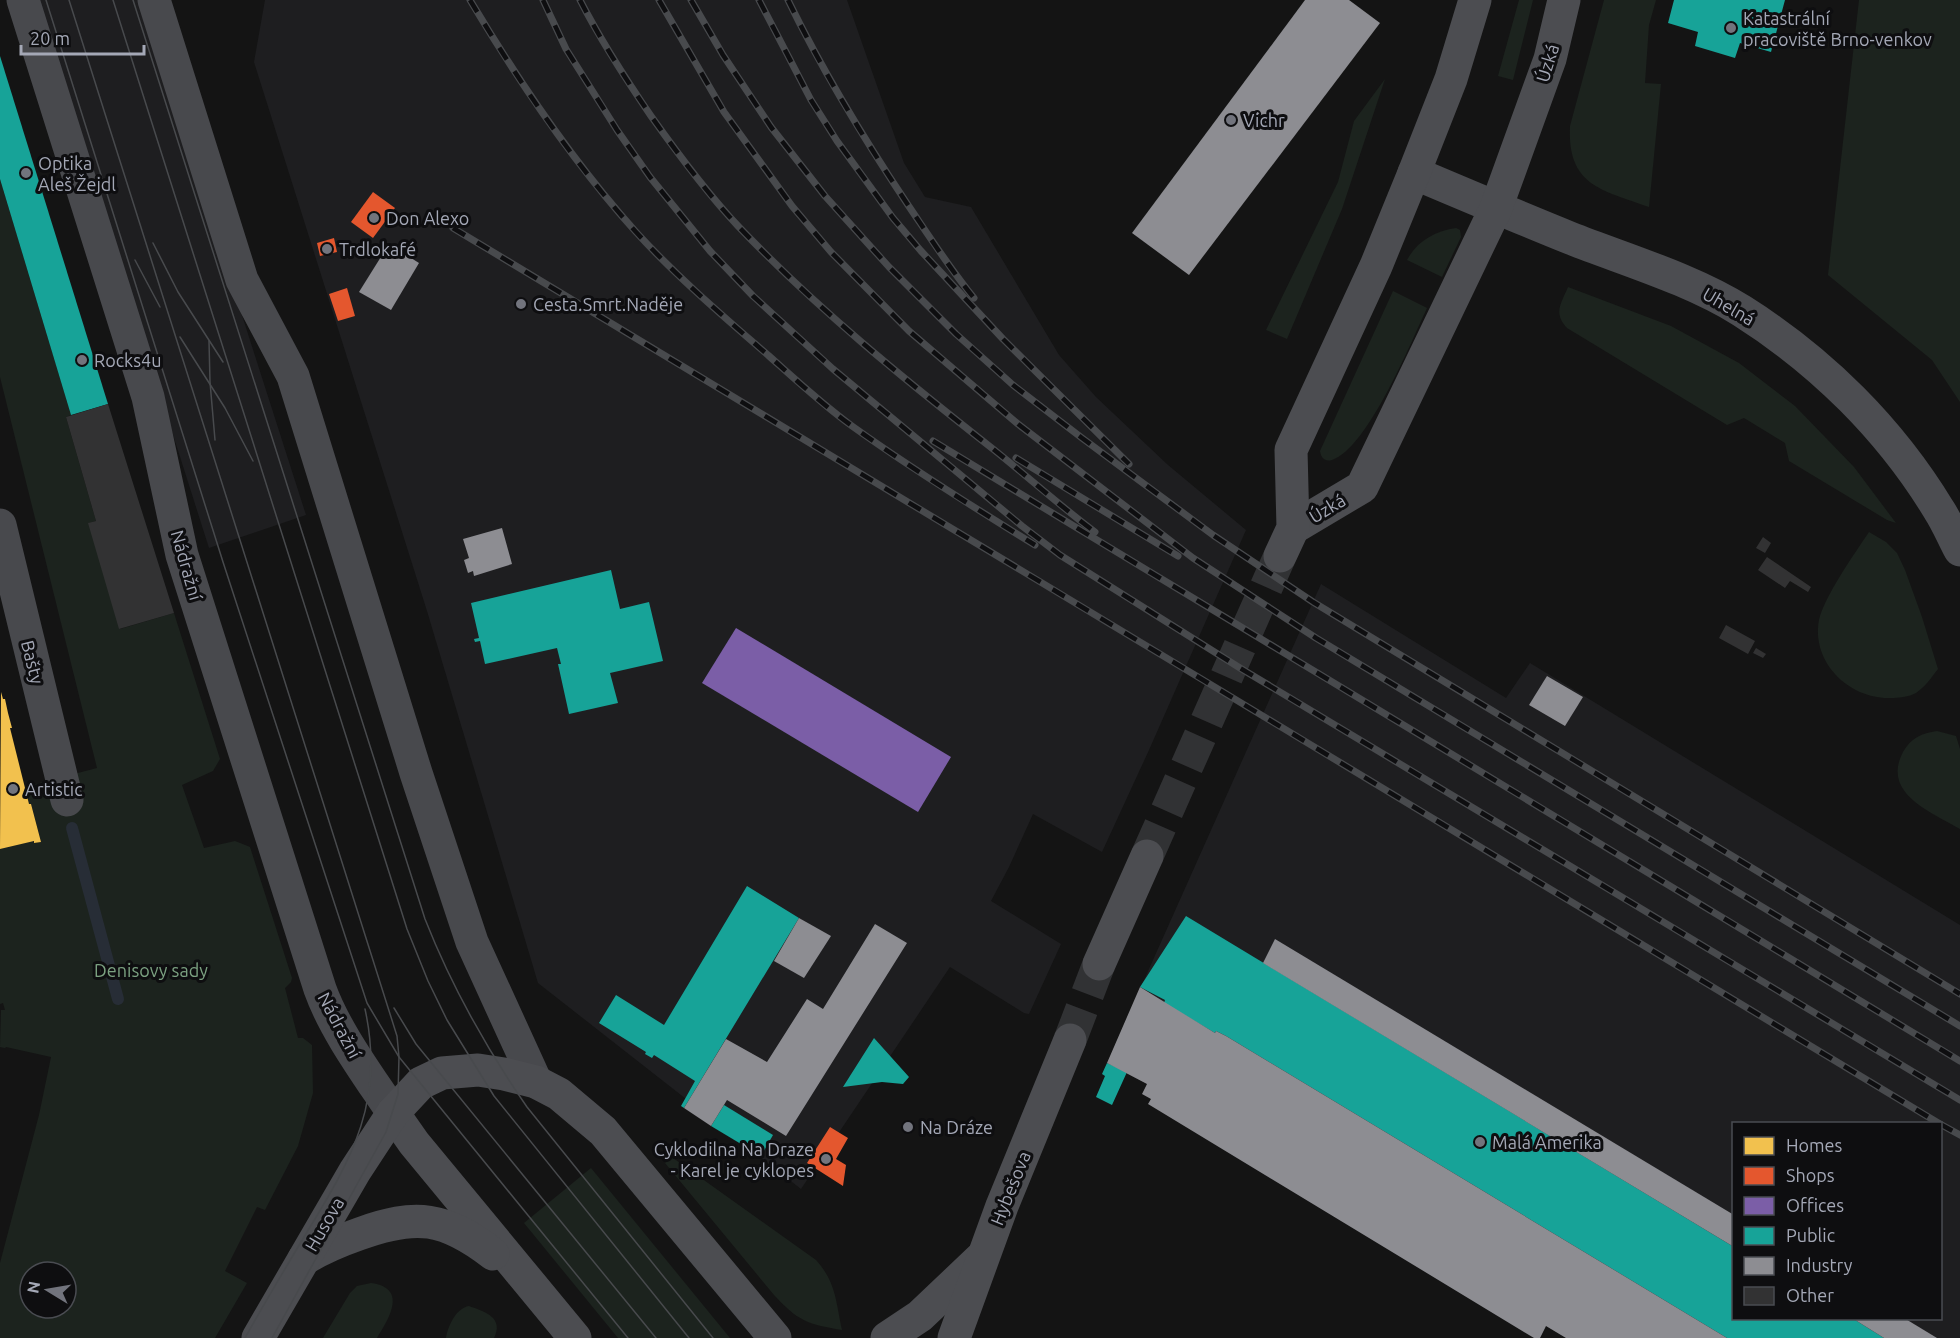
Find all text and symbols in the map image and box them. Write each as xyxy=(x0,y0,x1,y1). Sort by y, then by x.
place label: Katastrální pracoviště Brno-venkov xyxy=(1743,8,1932,49)
scale bar xyxy=(21,18,144,56)
marker: Katastrální pracoviště Brno-venkov xyxy=(1724,21,1738,35)
text: 20 m xyxy=(30,28,70,48)
street label: Úzká xyxy=(1531,41,1562,84)
place label: Vichr xyxy=(1243,110,1285,130)
marker: Vichr xyxy=(1224,113,1238,127)
place label: Optika Aleš Žejdl xyxy=(38,153,116,194)
marker: Optika Aleš Žejdl xyxy=(19,166,33,180)
place label: Don Alexo xyxy=(386,208,469,228)
marker: Don Alexo xyxy=(367,211,381,225)
place label: Trdlokafé xyxy=(339,239,416,259)
marker: Trdlokafé xyxy=(320,242,334,256)
street label: Uhelná xyxy=(1699,283,1759,329)
place label: Cesta.Smrt.Naděje xyxy=(533,294,683,314)
marker: Cesta.Smrt.Naděje xyxy=(514,297,528,311)
place label: Rocks4u xyxy=(94,350,161,370)
marker: Rocks4u xyxy=(75,353,89,367)
street label: Úzká xyxy=(1305,489,1349,527)
street label: Nádražní xyxy=(168,528,207,603)
street label: Bašty xyxy=(18,638,48,686)
place label: Artistic xyxy=(25,779,83,799)
marker: Artistic xyxy=(6,782,20,796)
park label: Denisovy sady xyxy=(94,960,208,980)
street label: Nádražní xyxy=(314,989,366,1062)
place label: Na Dráze xyxy=(920,1117,993,1137)
marker: Na Dráze xyxy=(901,1120,915,1134)
legend xyxy=(1732,1122,1942,1320)
place label: Malá Amerika xyxy=(1492,1132,1602,1152)
marker: Malá Amerika xyxy=(1473,1135,1487,1149)
text: Homes xyxy=(1786,1135,1843,1155)
place label: Cyklodilna Na Draze - Karel je cyklopes xyxy=(654,1139,814,1180)
street label: Hybešova xyxy=(986,1148,1034,1228)
marker: Cyklodilna Na Draze - Karel je cyklopes xyxy=(819,1152,833,1166)
text: Shops xyxy=(1786,1165,1835,1185)
street label: Husova xyxy=(301,1193,347,1255)
text: Offices xyxy=(1786,1195,1844,1215)
text: Public xyxy=(1786,1225,1835,1245)
text: Industry xyxy=(1786,1255,1853,1275)
north arrow xyxy=(18,1260,78,1320)
text: N xyxy=(23,1280,43,1295)
text: Other xyxy=(1786,1285,1834,1305)

